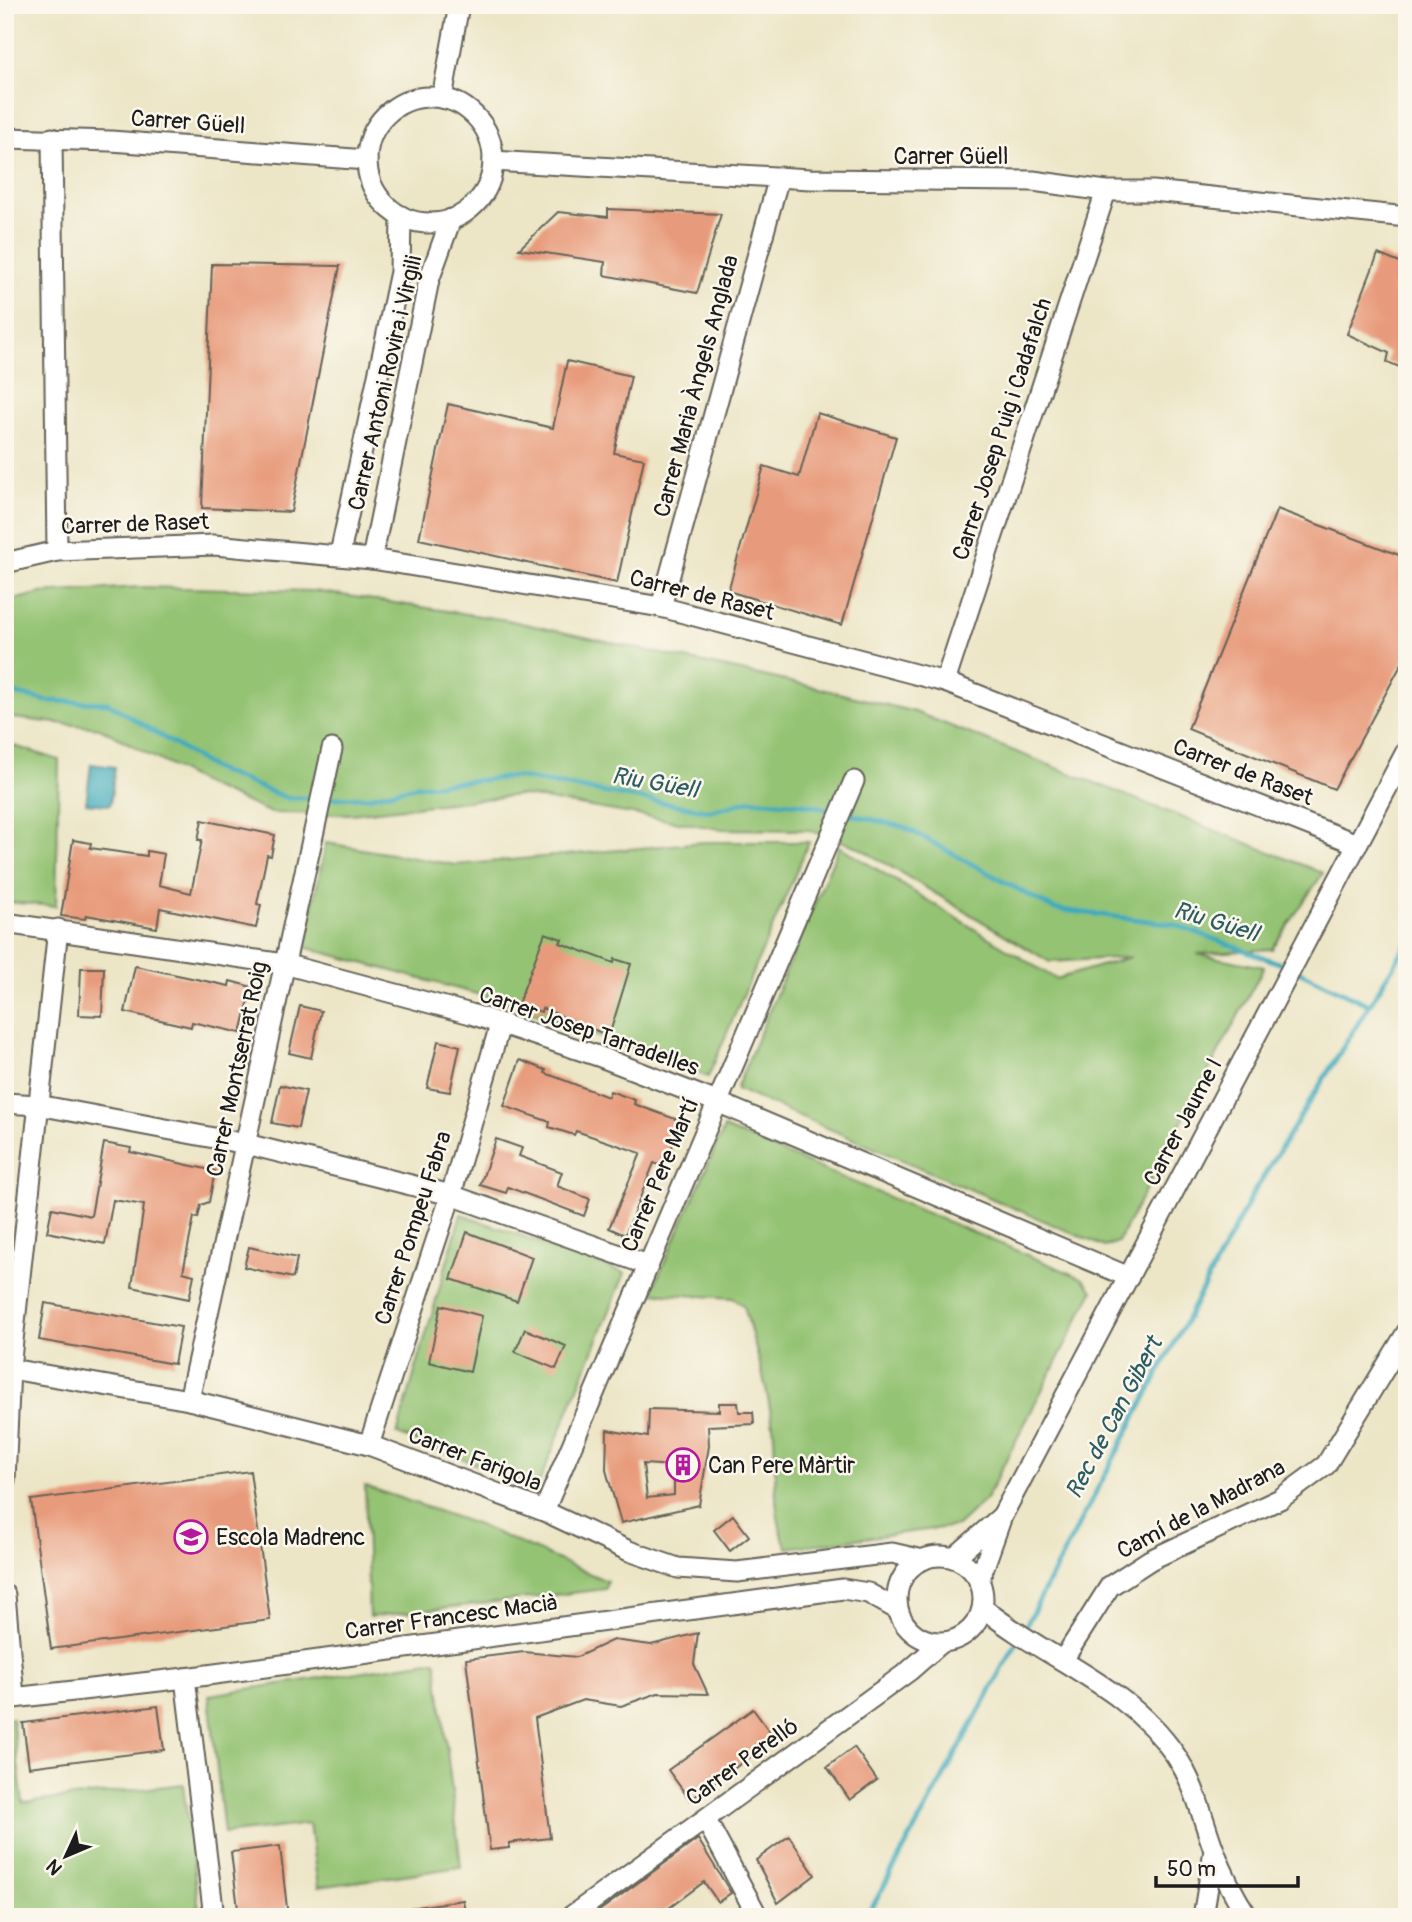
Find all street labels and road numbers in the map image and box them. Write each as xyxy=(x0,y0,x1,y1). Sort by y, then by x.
street label: Carrer Güell xyxy=(130,104,246,140)
street label: Carrer Güell xyxy=(894,142,1008,171)
street label: Carrer Maria Àngels Anglada xyxy=(647,252,745,520)
street label: Carrer Antoni Rovira i Virgili xyxy=(342,253,428,513)
street label: Carrer Josep Puig i Cadafalch xyxy=(946,294,1058,564)
street label: Carrer de Raset xyxy=(60,507,210,541)
street label: Carrer de Raset xyxy=(627,563,778,627)
street label: Carrer de Raset xyxy=(1169,732,1318,812)
street label: Carrer Montserrat Roig xyxy=(200,959,274,1179)
street label: Carrer Josep Tarradelles xyxy=(475,980,703,1082)
street label: Carrer Jaume I xyxy=(1137,1053,1229,1191)
street label: Carrer Pere Martí xyxy=(614,1094,706,1256)
street label: Carrer Pompeu Fabra xyxy=(368,1127,458,1329)
street label: Carrer Farigola xyxy=(404,1420,546,1498)
street label: Camí de la Madrana xyxy=(1112,1452,1290,1566)
street label: Carrer Francesc Macià xyxy=(343,1588,559,1646)
street label: Carrer Perelló xyxy=(680,1711,804,1813)

